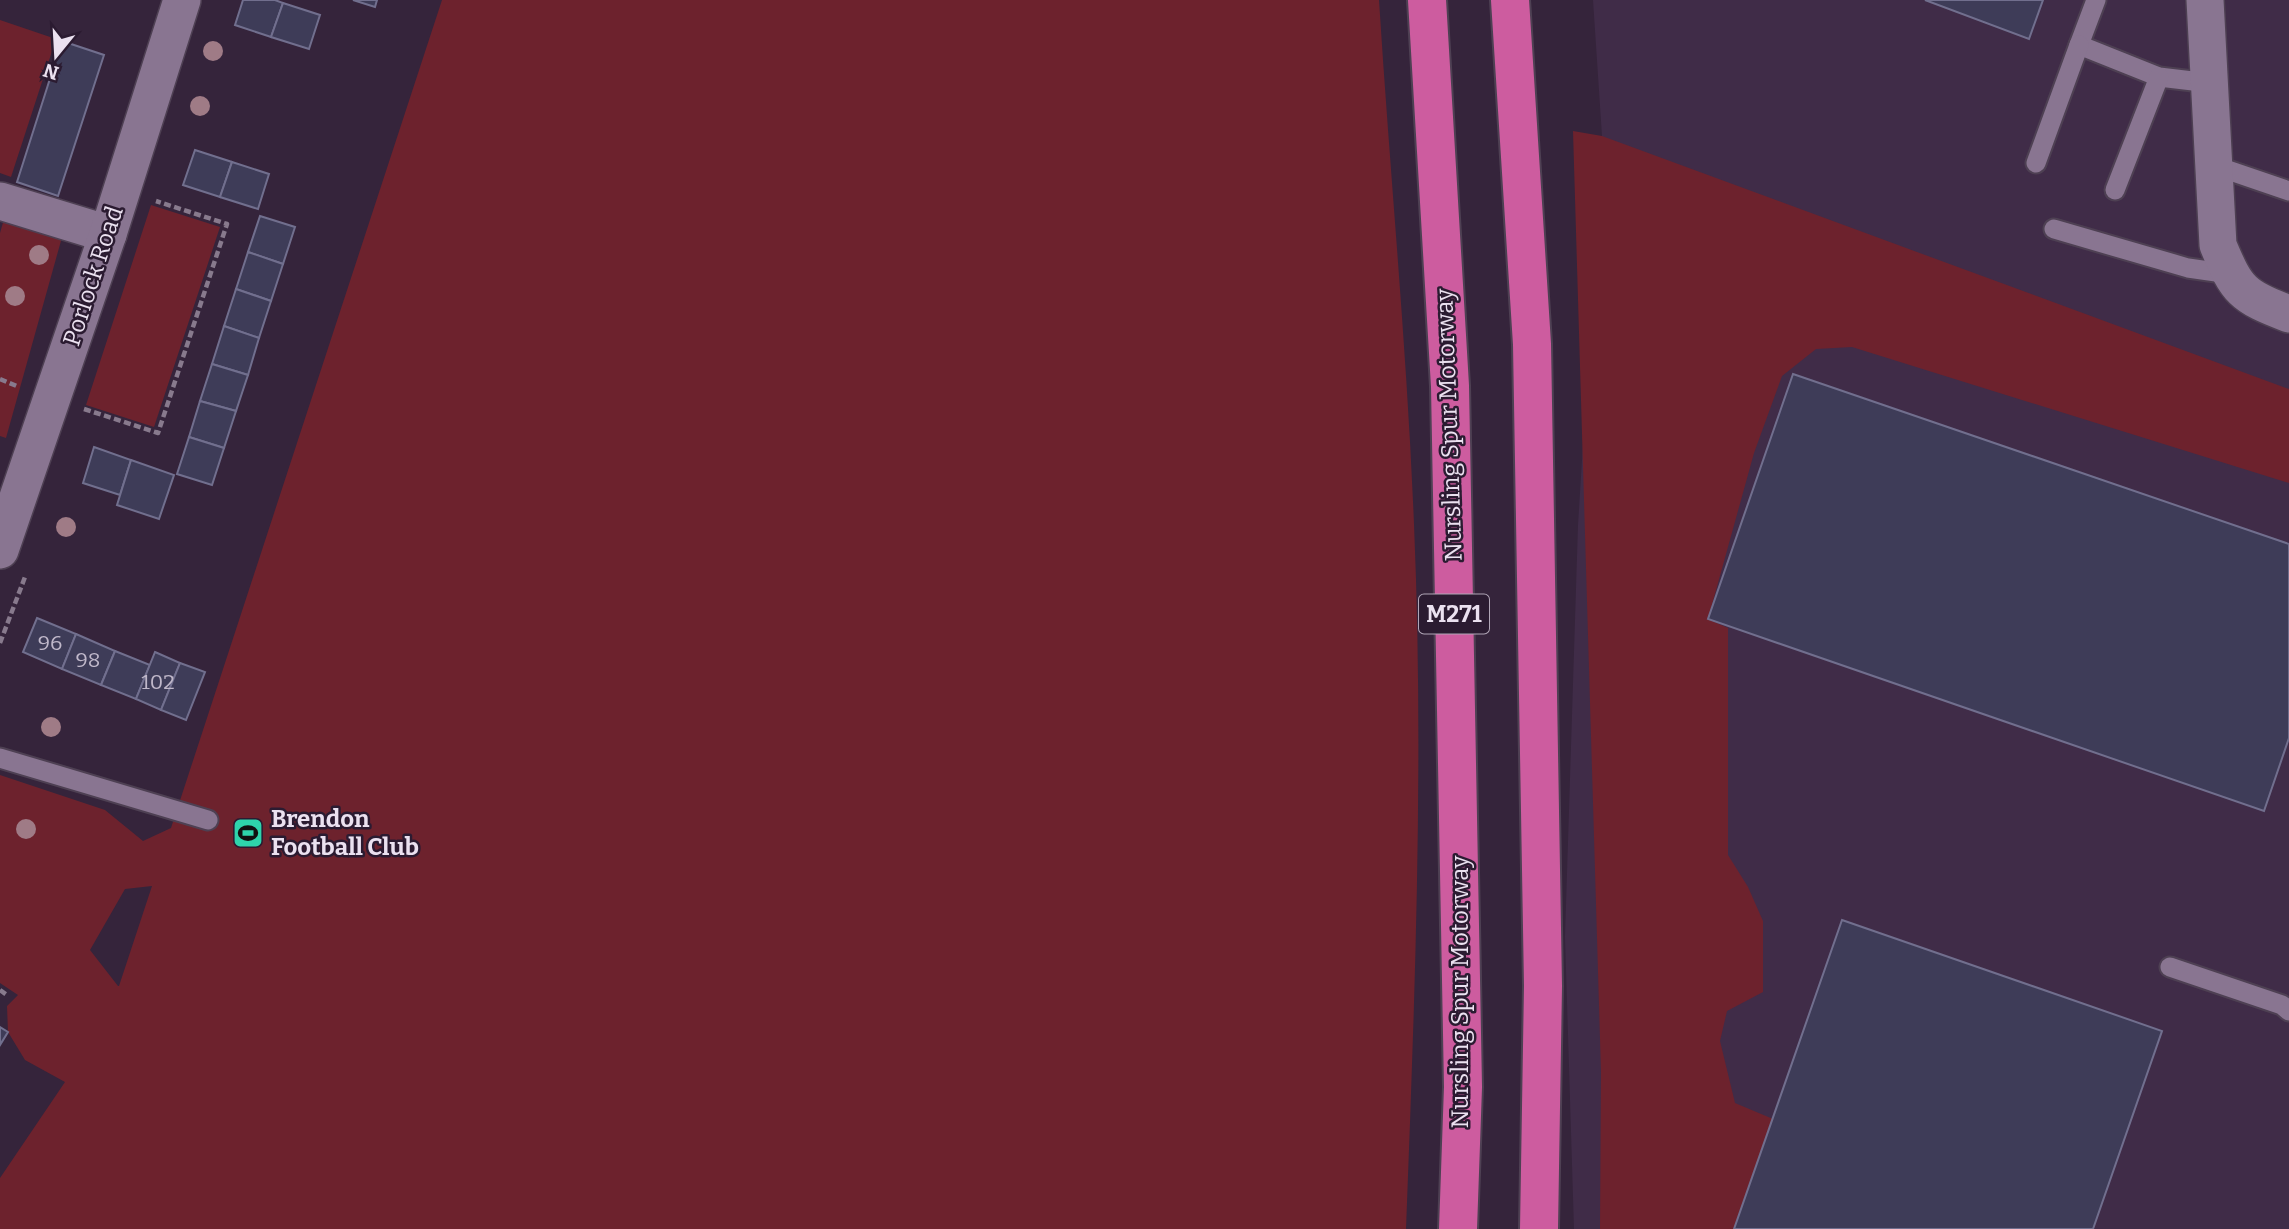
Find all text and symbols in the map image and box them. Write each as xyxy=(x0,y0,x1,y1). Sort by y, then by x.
north arrow xyxy=(21,21,91,91)
text: N xyxy=(40,58,61,85)
street label: Porlock Road xyxy=(57,203,129,349)
street label: Nursling Spur Motorway xyxy=(1430,288,1468,562)
road number: M271 xyxy=(1419,594,1489,634)
house number: 96 xyxy=(38,630,62,656)
house number: 98 xyxy=(76,647,100,673)
house number: 102 xyxy=(141,669,175,695)
place label: Brendon Football Club xyxy=(271,805,419,861)
sports icon: Brendon Football Club xyxy=(231,816,265,850)
street label: Nursling Spur Motorway xyxy=(1446,855,1474,1128)

